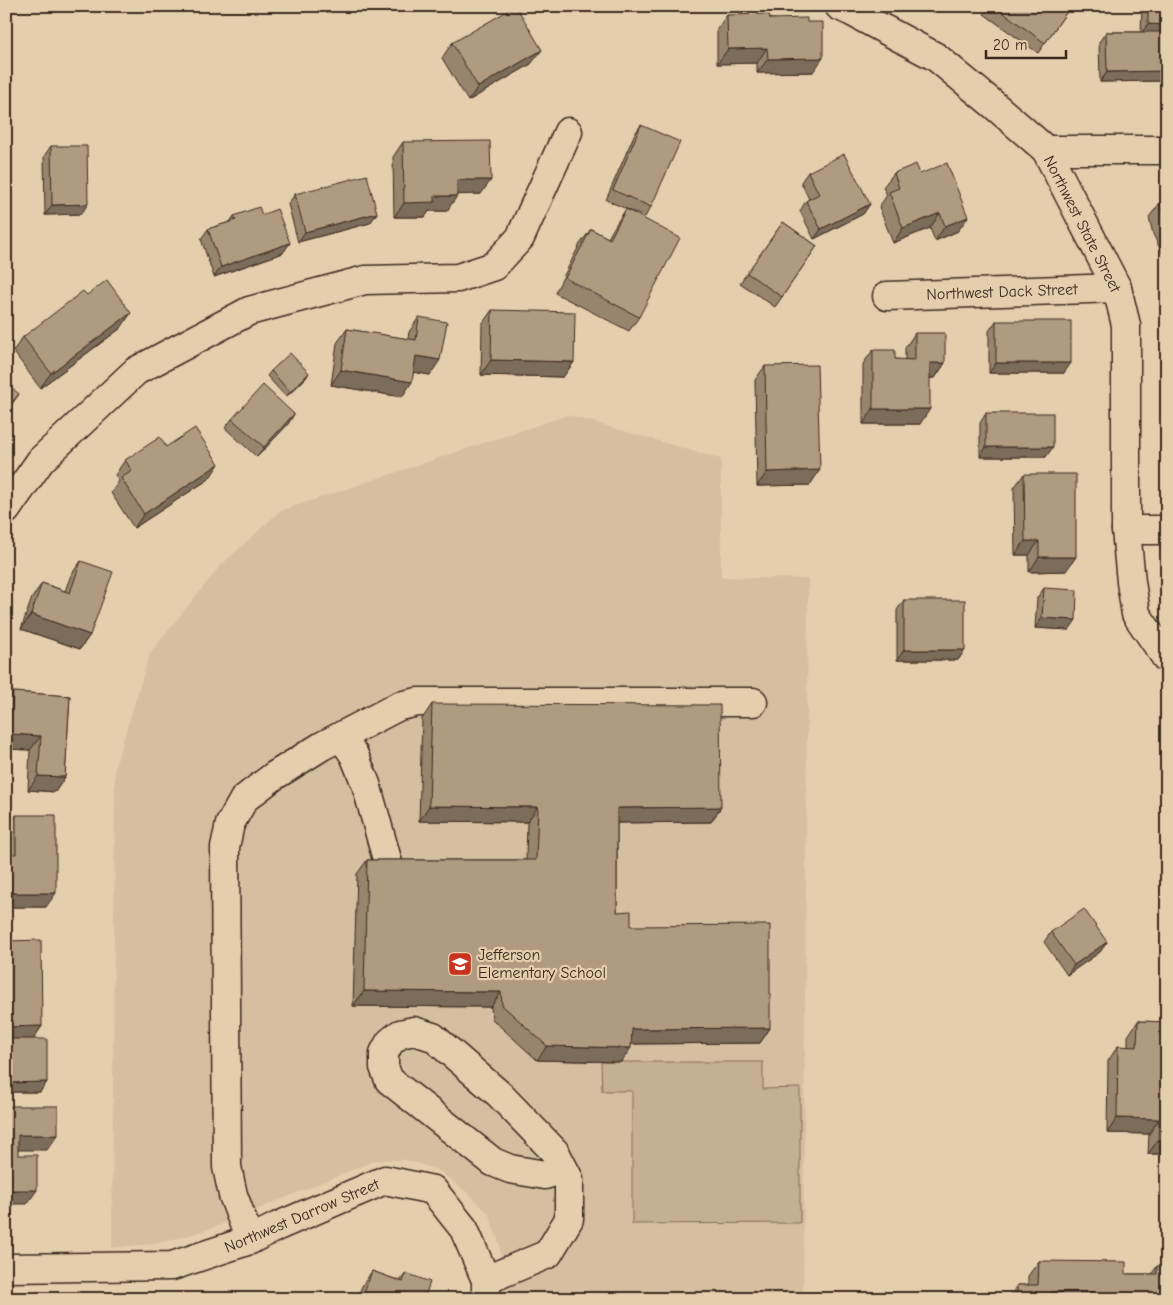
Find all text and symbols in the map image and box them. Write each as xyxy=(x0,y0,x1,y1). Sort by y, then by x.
scale bar xyxy=(986,28,1066,60)
text: 20 m xyxy=(993,36,1027,54)
street label: Northwest State Street xyxy=(1040,153,1125,296)
street label: Northwest Dack Street xyxy=(926,280,1078,304)
place label: Jefferson Elementary School xyxy=(478,946,606,982)
school or university icon: Jefferson Elementary School xyxy=(447,951,473,977)
street label: Northwest Darrow Street xyxy=(222,1175,383,1257)

